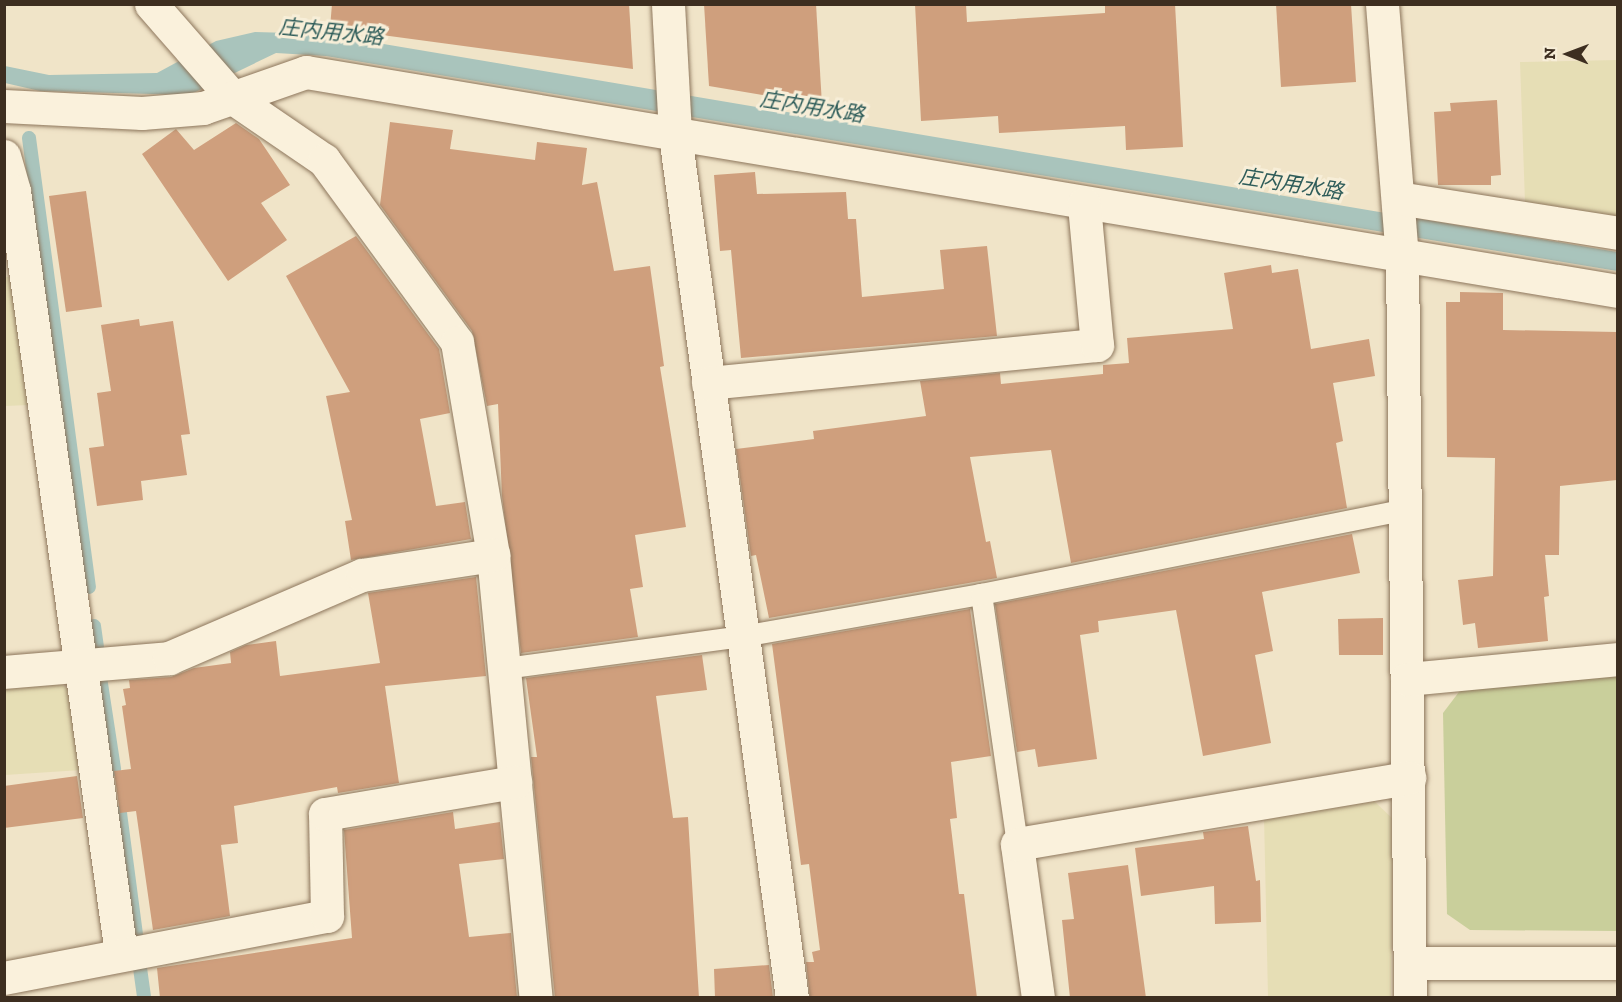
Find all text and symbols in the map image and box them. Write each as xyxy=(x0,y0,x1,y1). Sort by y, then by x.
water label: 庄内用水路 xyxy=(277,14,385,50)
north arrow xyxy=(1538,24,1598,84)
text: N xyxy=(1540,47,1559,60)
water label: 庄内用水路 xyxy=(758,86,866,128)
water label: 庄内用水路 xyxy=(1237,163,1345,205)

